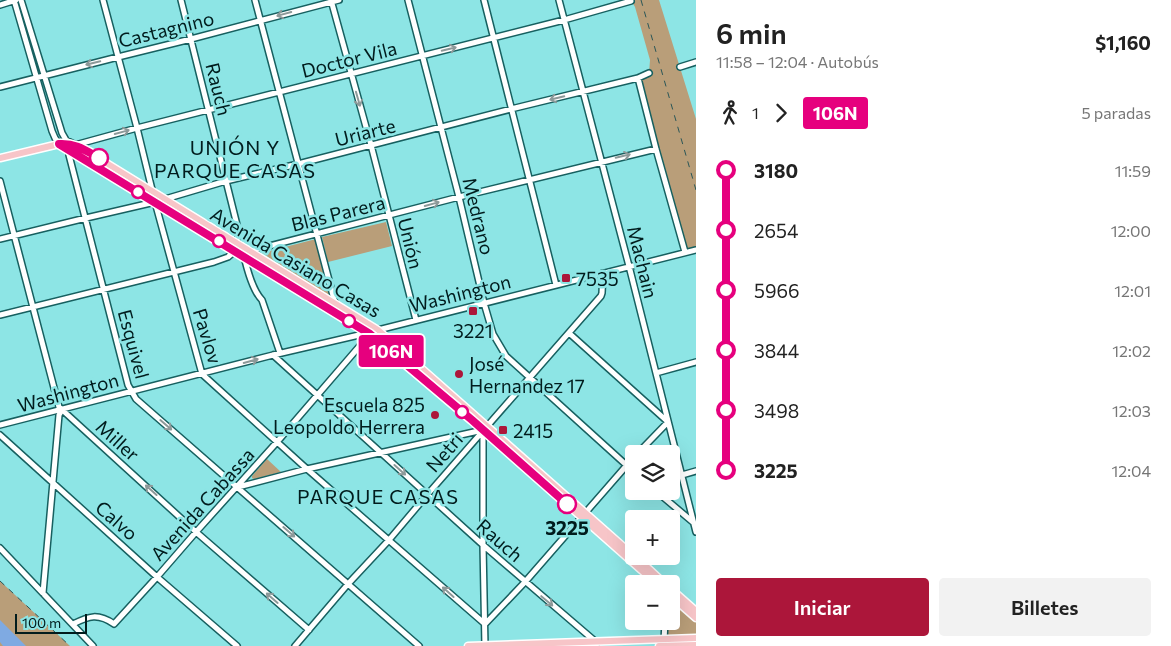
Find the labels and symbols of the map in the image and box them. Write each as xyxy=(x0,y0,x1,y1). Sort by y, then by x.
street label: Castagnino xyxy=(116,6,216,52)
one-way arrow xyxy=(277,10,293,20)
street label: Doctor Vila xyxy=(299,36,399,82)
one-way arrow xyxy=(440,44,456,53)
one-way arrow xyxy=(85,59,101,68)
street label: Rauch xyxy=(201,60,237,118)
one-way arrow xyxy=(354,91,364,107)
one-way arrow xyxy=(549,94,565,103)
street label: Uriarte xyxy=(332,113,398,151)
one-way arrow xyxy=(113,127,129,136)
district label: UNIÓN Y PARQUE CASAS xyxy=(154,135,316,182)
unlabelled marker xyxy=(89,148,109,168)
one-way arrow xyxy=(615,151,631,160)
street label: Medrano xyxy=(458,175,500,257)
unlabelled marker xyxy=(131,185,145,199)
street label: Blas Parera xyxy=(289,190,387,236)
one-way arrow xyxy=(423,199,439,208)
street label: Avenida Casiano Casas xyxy=(207,202,385,322)
street label: Unión xyxy=(394,215,428,271)
street label: Machain xyxy=(623,223,663,301)
unlabelled marker xyxy=(212,234,226,248)
place label: 7535 xyxy=(576,267,619,290)
street label: Washington xyxy=(407,269,513,317)
marker: 7535 xyxy=(560,272,572,284)
street label: Pavlov xyxy=(189,305,227,367)
marker: 3221 xyxy=(467,305,479,317)
street label: Esquivel xyxy=(114,307,154,381)
unlabelled marker xyxy=(342,314,356,328)
place label: 3221 xyxy=(453,319,493,342)
line badge: 106N xyxy=(356,335,426,367)
place label: José Hernandez 17 xyxy=(469,352,585,397)
one-way arrow xyxy=(242,356,258,365)
street label: Washington xyxy=(15,367,121,417)
marker: José Hernandez 17 xyxy=(453,368,465,380)
place label: Escuela 825 Leopoldo Herrera xyxy=(273,393,425,438)
unlabelled marker xyxy=(455,405,469,419)
marker: Escuela 825 Leopoldo Herrera xyxy=(429,409,441,421)
street label: Miller xyxy=(92,415,145,466)
place label: 2415 xyxy=(513,419,553,442)
one-way arrow xyxy=(160,420,173,431)
marker: 2415 xyxy=(497,424,509,436)
street label: Netri xyxy=(421,428,467,476)
street label: Avenida Cabassa xyxy=(145,443,259,565)
one-way arrow xyxy=(393,464,406,476)
one-way arrow xyxy=(144,484,157,496)
district label: PARQUE CASAS xyxy=(297,484,459,508)
marker: 3225 xyxy=(557,494,577,514)
street label: Calvo xyxy=(91,495,143,545)
street label: Rauch xyxy=(472,514,528,566)
place label: 3225 xyxy=(545,516,589,539)
one-way arrow xyxy=(282,527,295,538)
one-way arrow xyxy=(442,586,455,598)
one-way arrow xyxy=(266,592,279,604)
one-way arrow xyxy=(541,595,554,606)
scale bar xyxy=(15,611,88,634)

